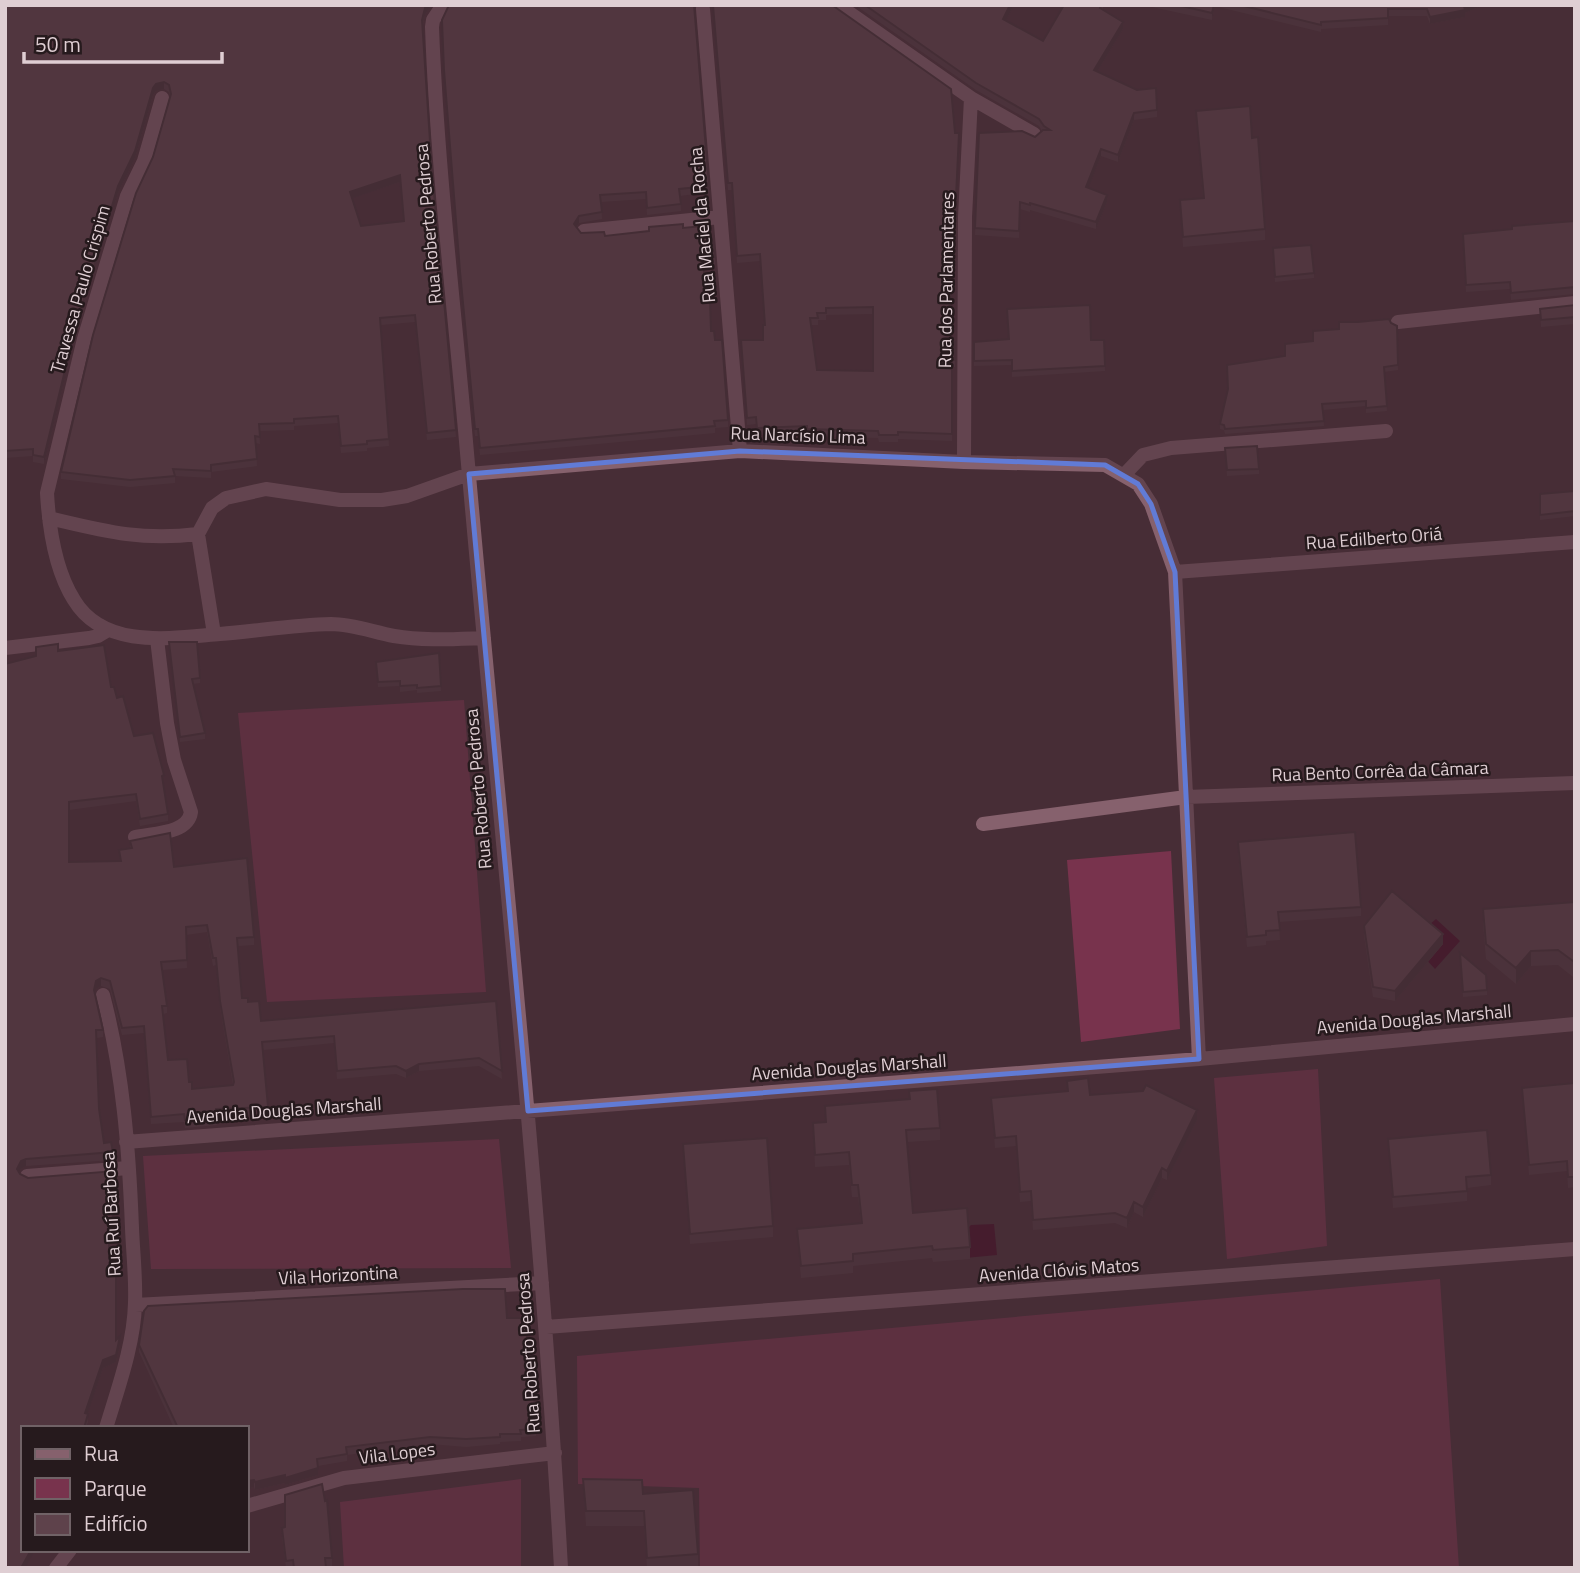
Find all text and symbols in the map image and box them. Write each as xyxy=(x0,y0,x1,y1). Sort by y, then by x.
scale bar xyxy=(24,21,222,65)
text: 50 m xyxy=(35,28,81,60)
street label: Rua Roberto Pedrosa xyxy=(408,143,448,305)
street label: Rua Maciel da Rocha xyxy=(682,146,722,304)
street label: Rua dos Parlamentares xyxy=(931,192,961,368)
street label: Travessa Paulo Crispim xyxy=(43,202,117,376)
street label: Rua Narcísio Lima xyxy=(730,419,866,451)
street label: Rua Edilberto Oriá xyxy=(1305,520,1443,556)
street label: Rua Roberto Pedrosa xyxy=(458,708,498,870)
street label: Rua Bento Corrêa da Câmara xyxy=(1271,754,1489,788)
street label: Avenida Douglas Marshall xyxy=(1316,997,1512,1041)
street label: Avenida Douglas Marshall xyxy=(751,1047,947,1087)
street label: Avenida Douglas Marshall xyxy=(186,1090,382,1130)
street label: Rua Ruí Barbosa xyxy=(94,1151,128,1277)
street label: Avenida Clóvis Matos xyxy=(978,1251,1140,1289)
street label: Vila Horizontina xyxy=(278,1258,398,1292)
street label: Rua Roberto Pedrosa xyxy=(509,1272,547,1434)
legend xyxy=(21,1426,248,1552)
street label: Vila Lopes xyxy=(357,1435,437,1471)
text: Rua xyxy=(84,1437,119,1469)
text: Parque xyxy=(84,1472,147,1504)
text: Edifício xyxy=(84,1507,148,1539)

